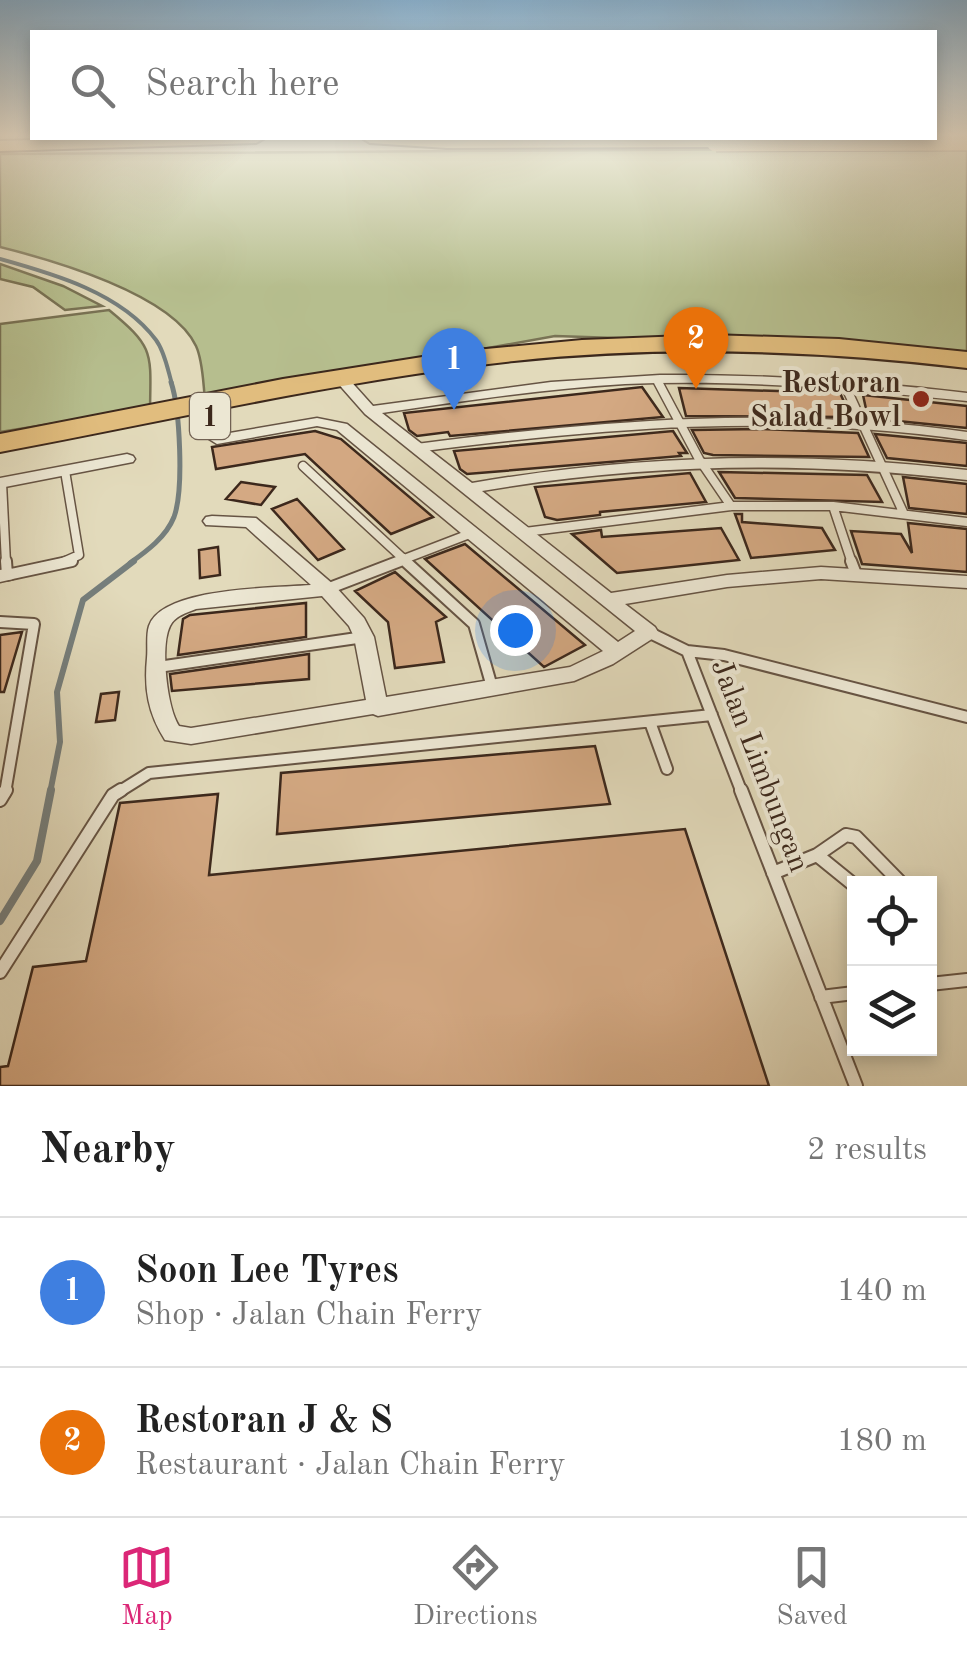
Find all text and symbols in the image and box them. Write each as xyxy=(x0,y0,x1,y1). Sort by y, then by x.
search box xyxy=(30,30,937,140)
icon: search xyxy=(65,58,120,113)
text: Search here xyxy=(145,66,340,104)
pin: 2 xyxy=(664,306,728,389)
pin: 1 xyxy=(422,328,486,410)
place label: Restoran Salad Bowl xyxy=(750,369,901,433)
marker: Restoran Salad Bowl xyxy=(910,388,932,410)
road number: 1 xyxy=(190,393,230,439)
your location xyxy=(490,605,541,656)
street label: Jalan Limbungan xyxy=(705,655,814,876)
map controls xyxy=(847,876,937,1056)
button: locate xyxy=(847,876,937,966)
button: layers xyxy=(847,966,937,1056)
text: Nearby xyxy=(40,1130,176,1172)
text: 2 results xyxy=(807,1135,927,1167)
text: Soon Lee Tyres xyxy=(135,1253,399,1291)
text: 1 xyxy=(63,1276,82,1308)
text: 140 m xyxy=(837,1276,927,1308)
text: Shop · Jalan Chain Ferry xyxy=(135,1300,482,1332)
text: Restoran J & S xyxy=(135,1403,393,1441)
text: 2 xyxy=(63,1426,82,1458)
text: 180 m xyxy=(837,1426,927,1458)
text: Restaurant · Jalan Chain Ferry xyxy=(135,1450,565,1482)
tab: Map xyxy=(119,1540,174,1635)
tab: Directions xyxy=(413,1540,538,1635)
tab: Saved xyxy=(776,1540,848,1635)

